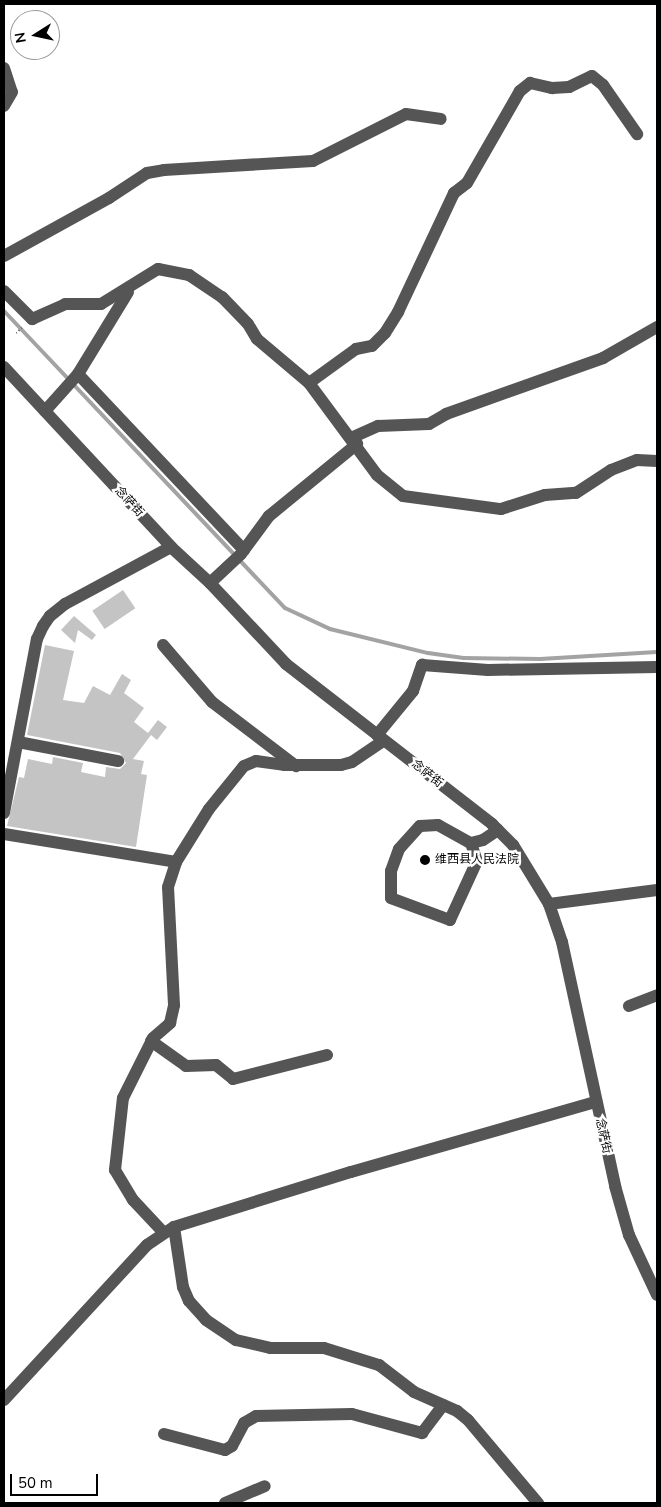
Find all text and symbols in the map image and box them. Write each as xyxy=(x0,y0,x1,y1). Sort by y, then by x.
north arrow xyxy=(10,10,60,60)
text: N xyxy=(10,31,31,44)
street label: 念萨街 xyxy=(111,484,147,520)
street label: 念萨街 xyxy=(408,757,446,791)
place label: 维西县人民法院 xyxy=(435,853,519,867)
marker: 维西县人民法院 xyxy=(419,854,431,866)
street label: 念萨街 xyxy=(592,1117,614,1155)
scale bar xyxy=(12,1464,100,1496)
text: 50 m xyxy=(18,1473,53,1493)

